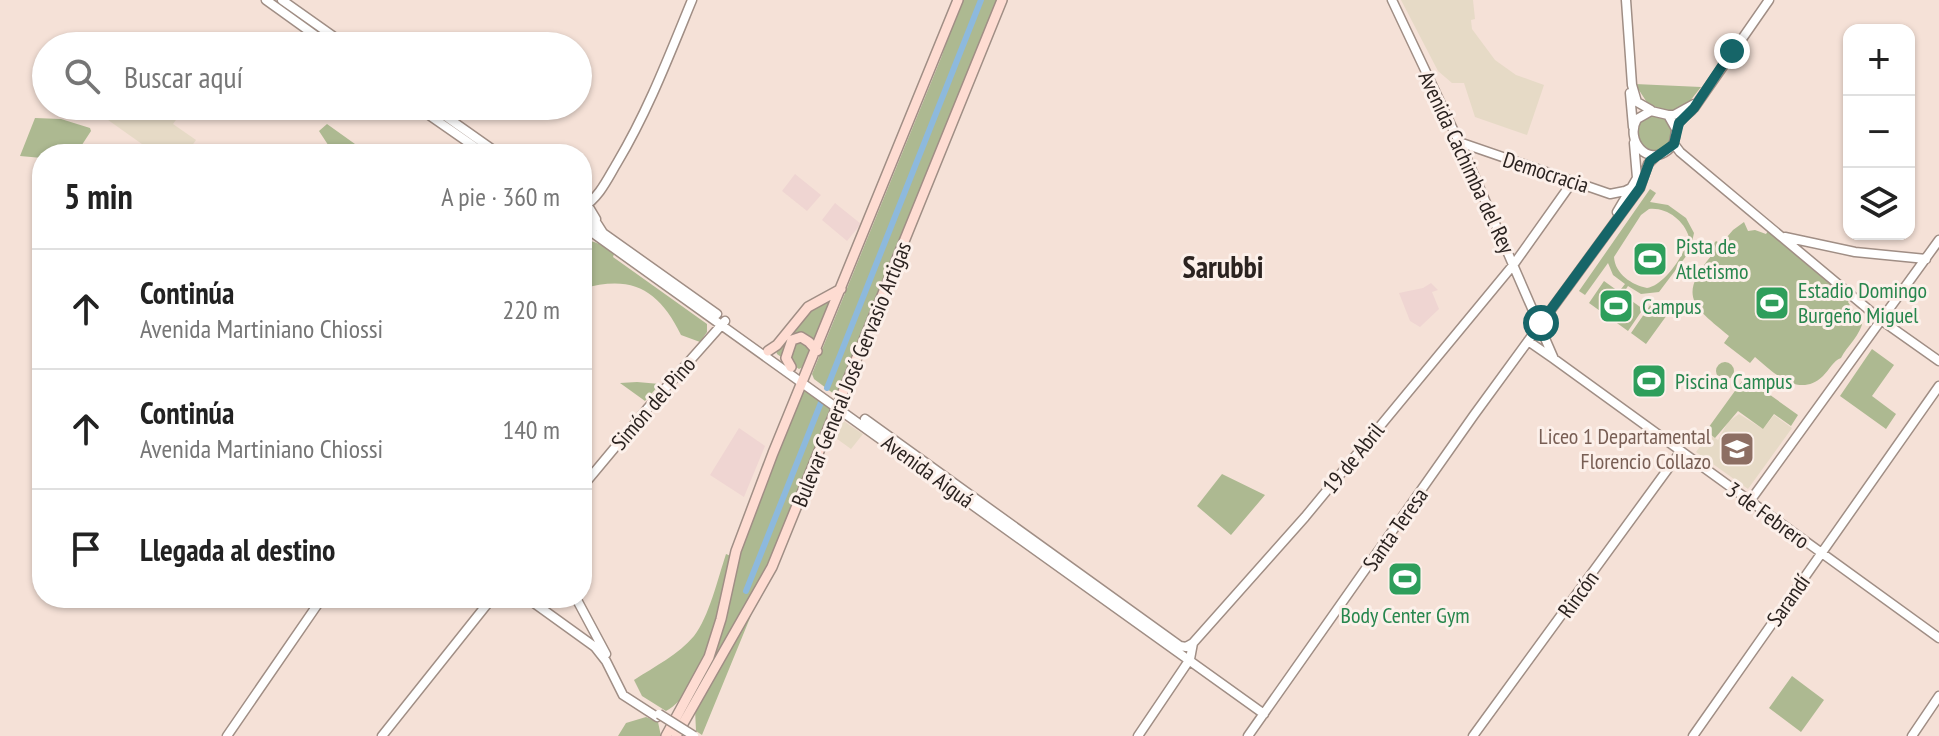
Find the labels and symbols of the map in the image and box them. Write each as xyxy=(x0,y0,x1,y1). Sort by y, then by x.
route end xyxy=(1714,33,1750,69)
street label: Avenida Cachimba del Rey xyxy=(1412,66,1522,258)
street label: Democracia xyxy=(1500,145,1592,199)
place label: Pista de Atletismo xyxy=(1676,232,1748,285)
street label: Bulevar General José Gervasio Artigas xyxy=(785,237,917,511)
sports icon: Pista de Atletismo xyxy=(1631,240,1669,278)
district label: Sarubbi xyxy=(1182,247,1264,286)
place label: Estadio Domingo Burgeño Miguel xyxy=(1798,276,1927,329)
sports icon: Estadio Domingo Burgeño Miguel xyxy=(1753,284,1791,322)
sports icon: Campus xyxy=(1597,287,1635,325)
place label: Campus xyxy=(1642,292,1701,320)
route start xyxy=(1523,305,1559,341)
street label: Simón del Pino xyxy=(605,351,701,455)
sports icon: Piscina Campus xyxy=(1630,362,1668,400)
place label: Piscina Campus xyxy=(1675,367,1792,395)
street label: 19 de Abril xyxy=(1316,416,1391,499)
place label: Liceo 1 Departamental Florencio Collazo xyxy=(1539,422,1712,475)
street label: Avenida Aiguá xyxy=(876,428,980,514)
school or university icon: Liceo 1 Departamental Florencio Collazo xyxy=(1718,430,1756,468)
street label: 3 de Febrero xyxy=(1721,475,1815,555)
street label: Santa Teresa xyxy=(1356,482,1434,576)
sports icon: Body Center Gym xyxy=(1386,560,1424,598)
street label: Rincón xyxy=(1552,565,1604,623)
street label: Sarandí xyxy=(1760,568,1816,631)
place label: Body Center Gym xyxy=(1341,601,1469,629)

